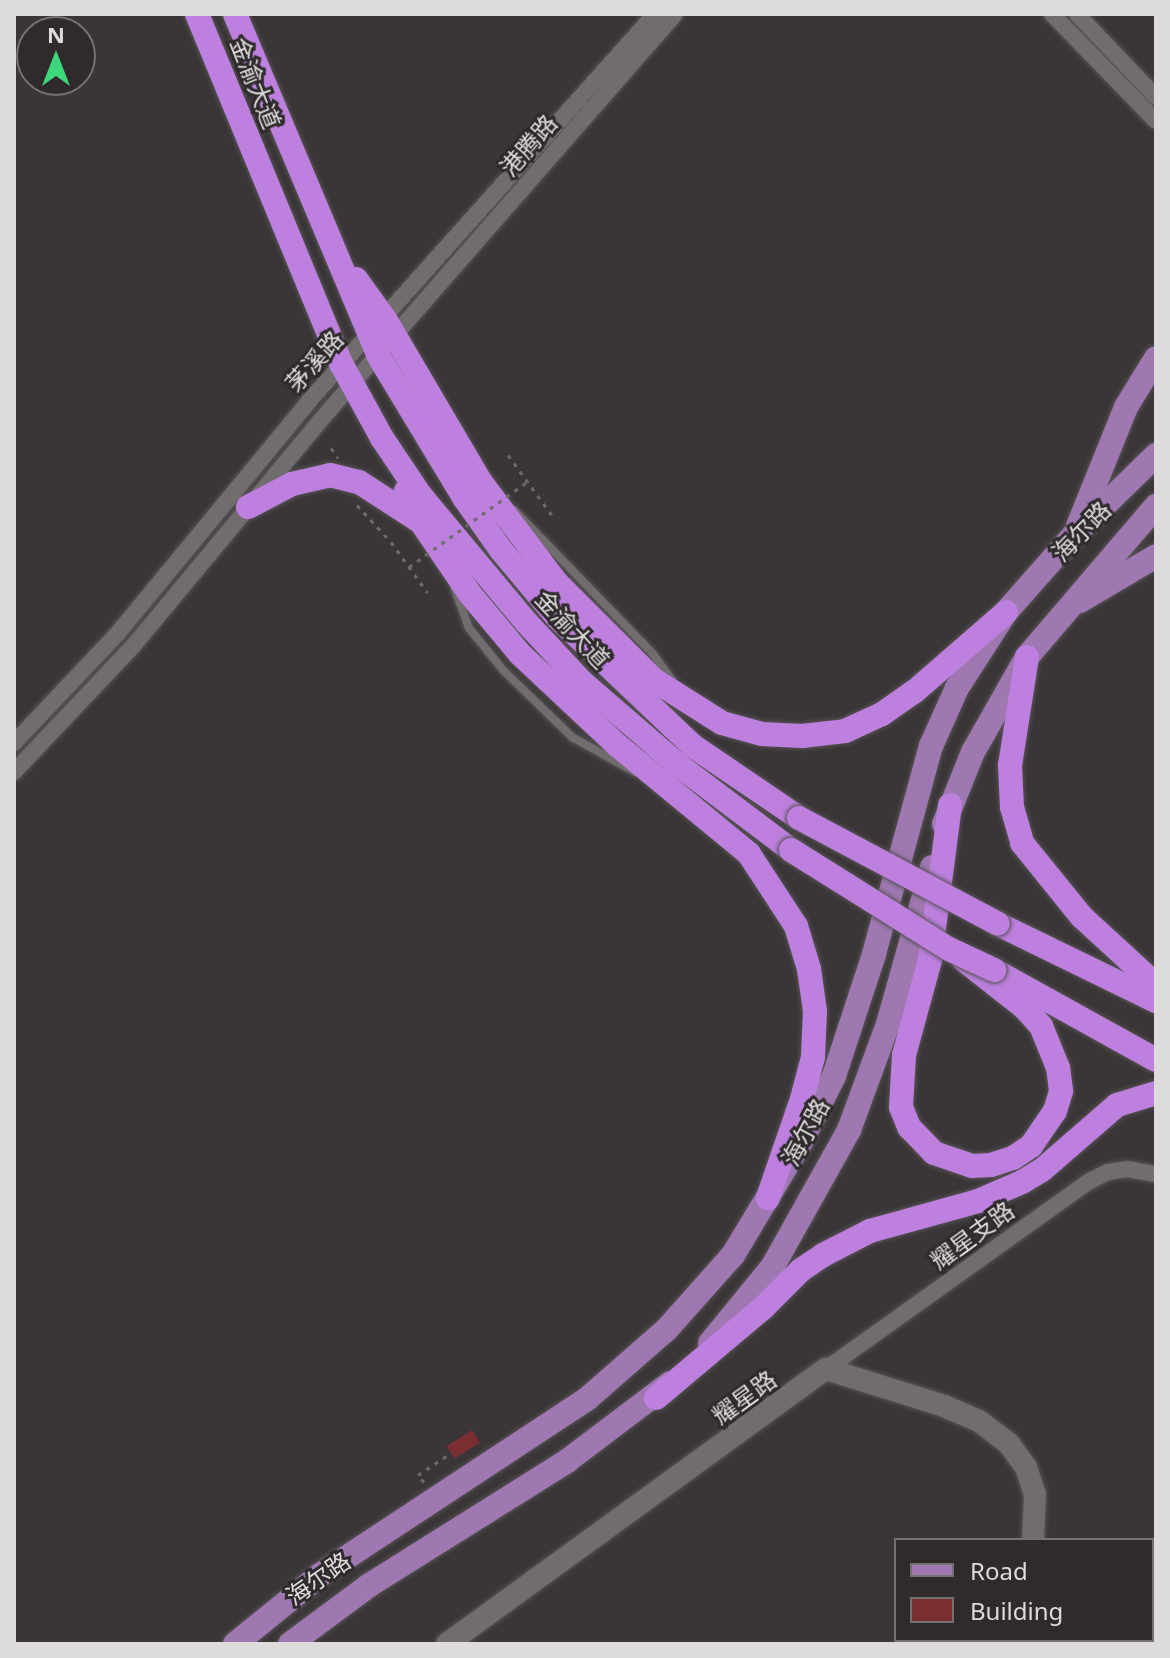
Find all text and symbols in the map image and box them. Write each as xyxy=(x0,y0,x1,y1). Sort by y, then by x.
north arrow xyxy=(16,16,96,96)
text: N xyxy=(47,19,65,49)
street label: 金渝大道 xyxy=(225,33,287,133)
street label: 港腾路 xyxy=(494,108,562,182)
street label: 茅溪路 xyxy=(279,325,349,397)
street label: 海尔路 xyxy=(1046,495,1116,567)
street label: 金渝大道 xyxy=(530,584,616,674)
street label: 海尔路 xyxy=(775,1093,835,1171)
street label: 耀星支路 xyxy=(925,1195,1019,1275)
street label: 耀星路 xyxy=(706,1364,782,1430)
legend xyxy=(894,1538,1154,1642)
street label: 海尔路 xyxy=(280,1546,356,1610)
text: Road xyxy=(970,1554,1028,1587)
text: Building xyxy=(970,1594,1063,1627)

